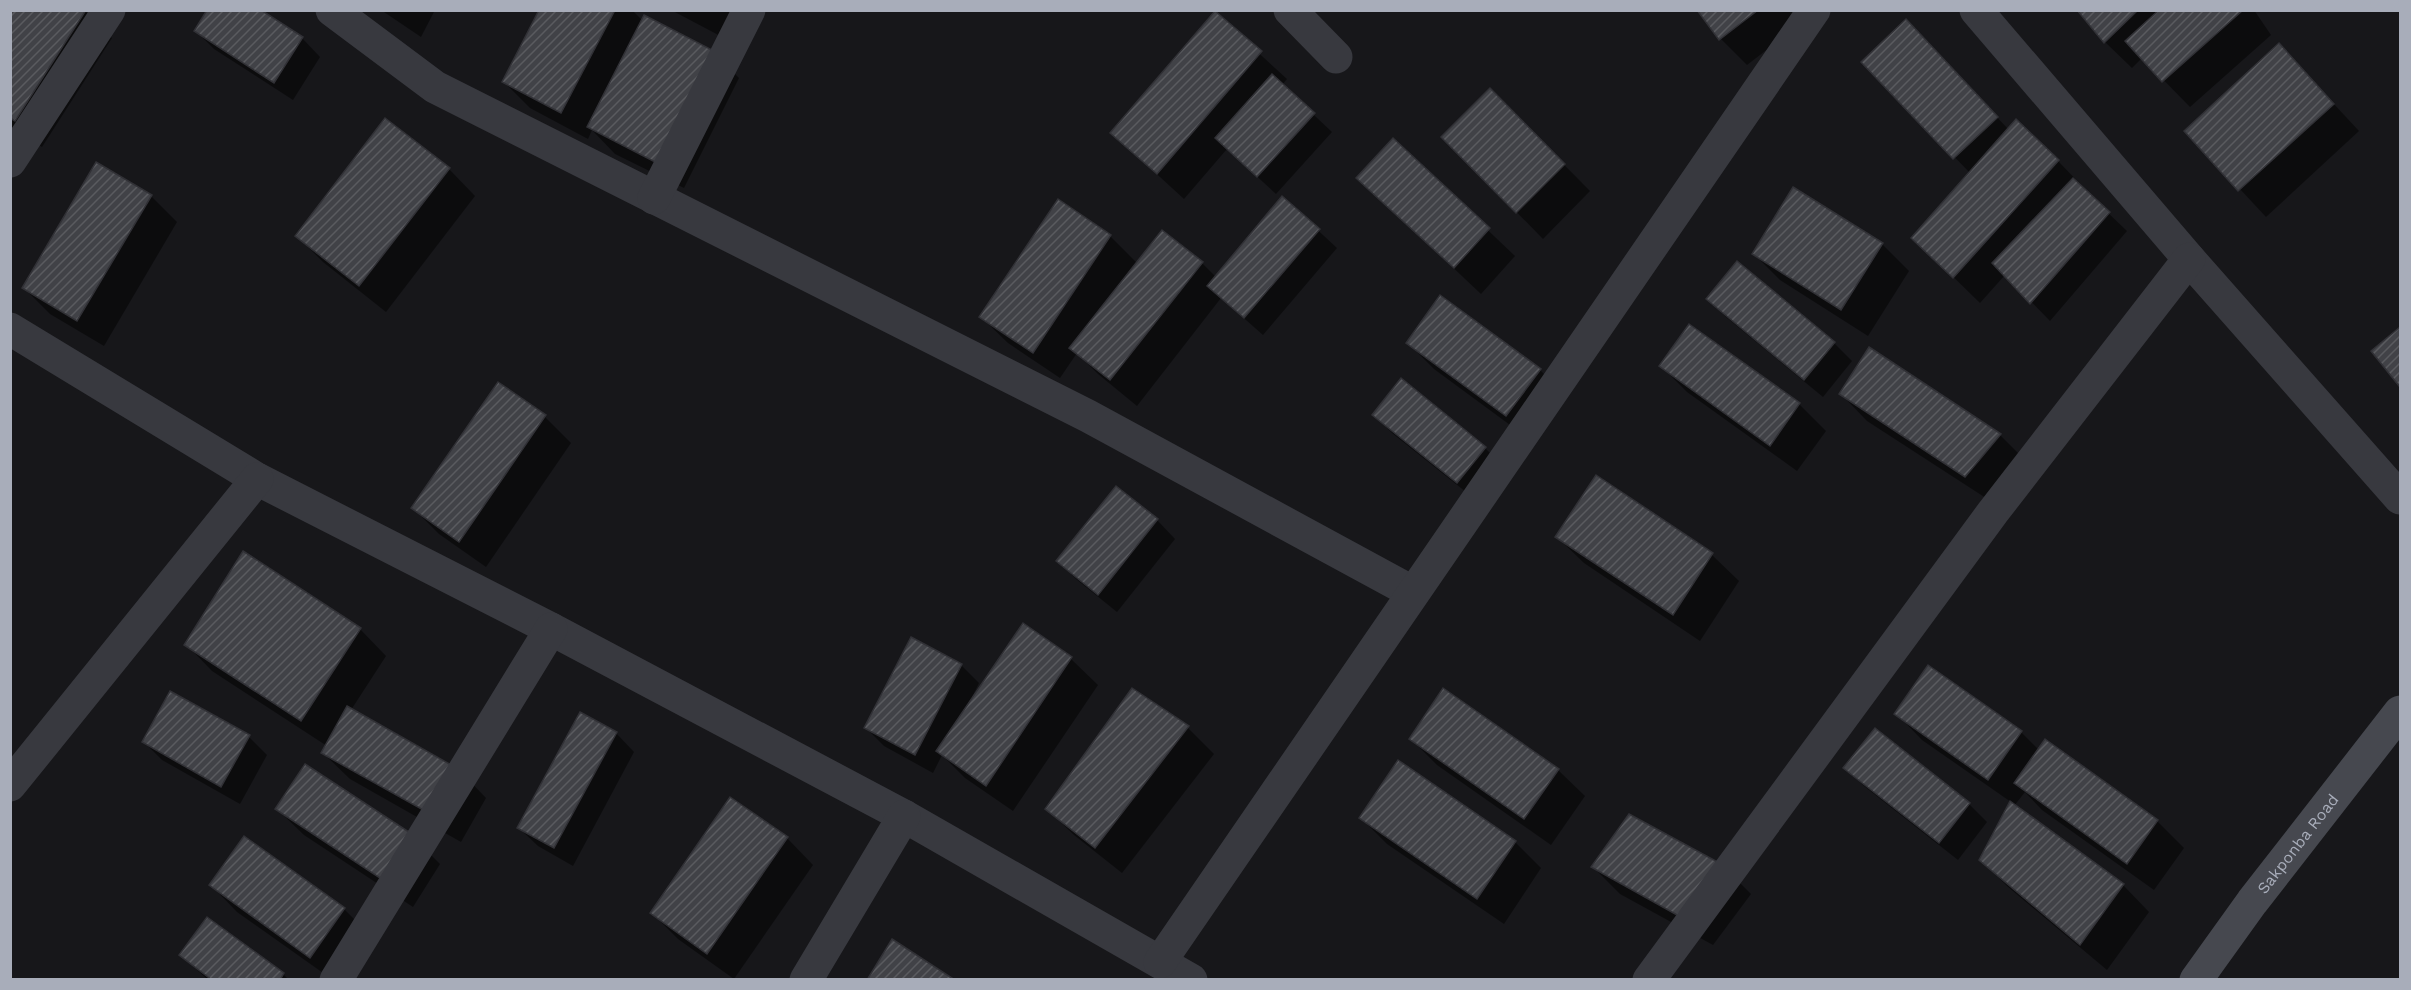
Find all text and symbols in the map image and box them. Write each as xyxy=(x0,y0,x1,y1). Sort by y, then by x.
street label: Sakponba Road xyxy=(2253,790,2343,898)

